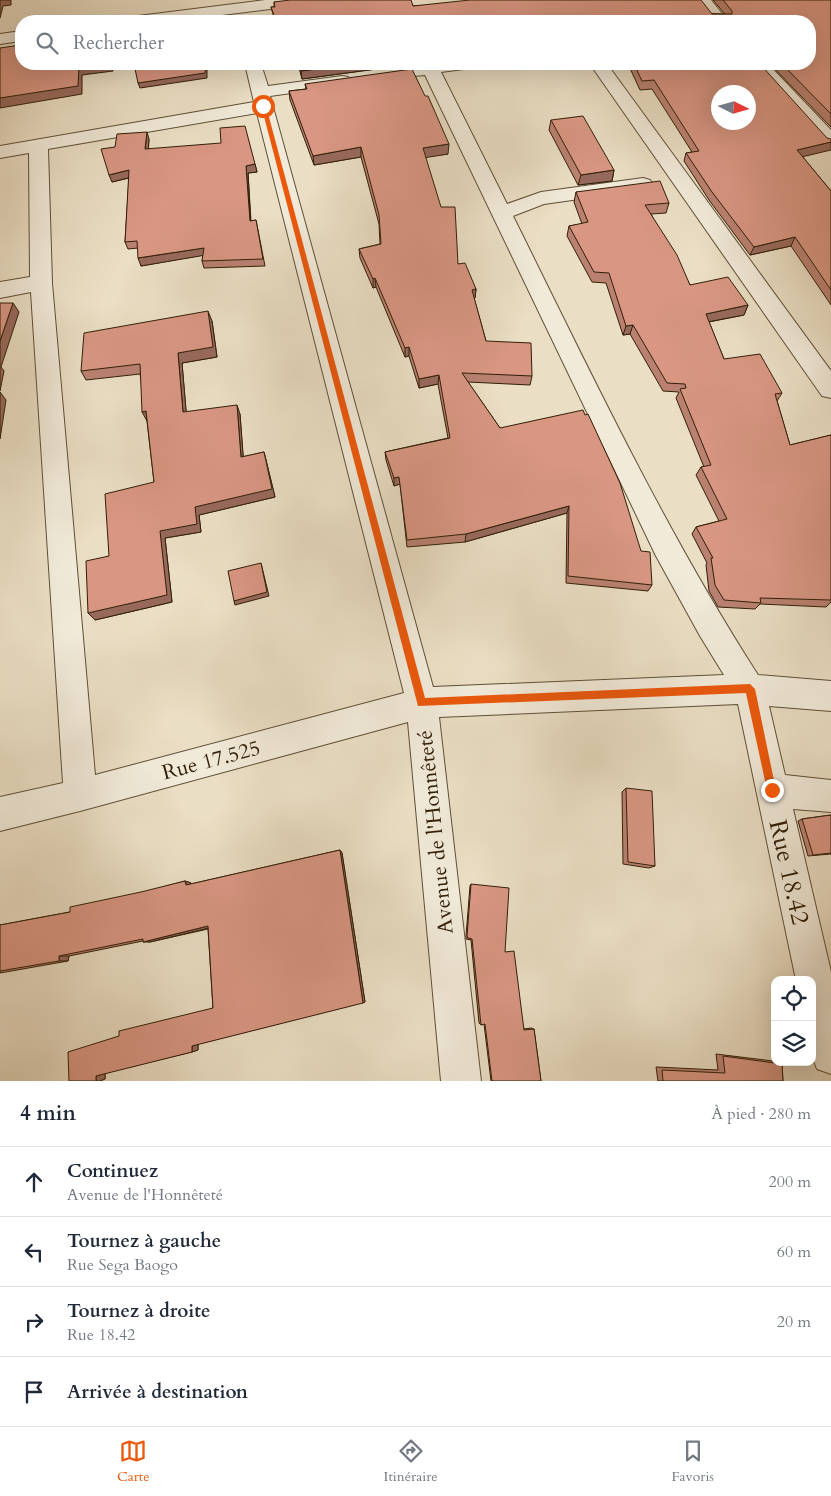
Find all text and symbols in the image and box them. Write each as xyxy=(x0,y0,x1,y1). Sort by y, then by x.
search box xyxy=(15,15,816,70)
icon: search xyxy=(33,29,61,57)
text: Rechercher xyxy=(73,30,164,56)
north arrow xyxy=(711,85,756,130)
route start xyxy=(252,95,275,118)
street label: Avenue de l'Honnêteté xyxy=(410,729,461,935)
street label: Rue 17.525 xyxy=(159,733,263,787)
route end xyxy=(761,779,784,802)
street label: Rue 18.42 xyxy=(760,816,818,928)
map controls xyxy=(771,976,816,1066)
button: locate xyxy=(771,976,816,1021)
button: layers xyxy=(771,1021,816,1066)
text: 4 min xyxy=(20,1099,76,1128)
text: À pied · 280 m xyxy=(711,1103,811,1125)
text: Continuez xyxy=(67,1158,158,1184)
icon: ahead xyxy=(20,1168,48,1196)
text: 200 m xyxy=(769,1171,811,1193)
text: Avenue de l'Honnêteté xyxy=(67,1184,223,1206)
text: Tournez à gauche xyxy=(67,1228,221,1254)
icon: left xyxy=(20,1238,48,1266)
text: 60 m xyxy=(777,1241,811,1263)
text: Rue Sega Baogo xyxy=(67,1254,178,1276)
text: Tournez à droite xyxy=(67,1298,210,1324)
icon: right xyxy=(20,1308,48,1336)
text: 20 m xyxy=(777,1311,811,1333)
text: Rue 18.42 xyxy=(67,1324,135,1346)
icon: arrive xyxy=(20,1378,48,1406)
text: Arrivée à destination xyxy=(67,1379,248,1405)
tab: Carte xyxy=(117,1437,150,1486)
tab: Itinéraire xyxy=(384,1437,438,1486)
tab: Favoris xyxy=(672,1437,714,1486)

